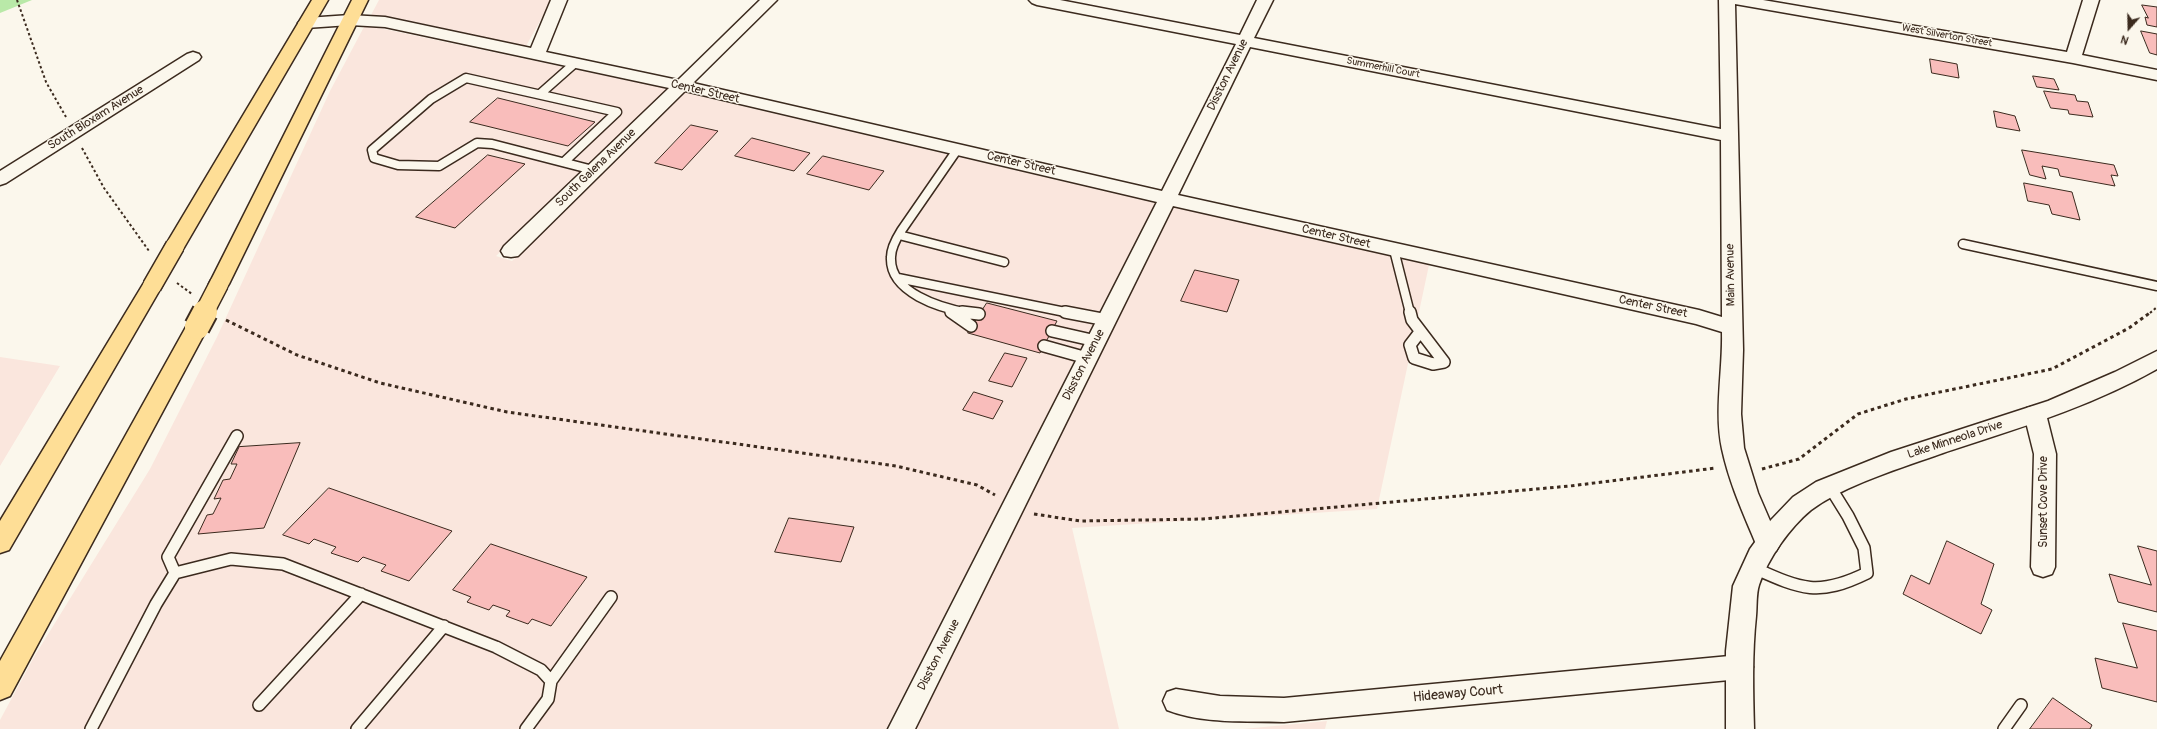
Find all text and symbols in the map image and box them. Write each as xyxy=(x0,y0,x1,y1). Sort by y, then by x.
north arrow xyxy=(2109,8,2149,48)
street label: West Silverton Street xyxy=(1901,22,1993,50)
text: N xyxy=(2119,32,2130,47)
street label: Disston Avenue xyxy=(1204,37,1252,113)
street label: Summerhill Court xyxy=(1345,55,1421,81)
street label: Center Street xyxy=(669,77,741,107)
street label: South Bloxam Avenue xyxy=(45,83,147,153)
street label: South Galena Avenue xyxy=(553,126,639,210)
street label: Center Street xyxy=(985,149,1057,179)
street label: Center Street xyxy=(1300,222,1372,252)
street label: Main Avenue xyxy=(1723,244,1739,306)
street label: Center Street xyxy=(1617,293,1689,321)
street label: Disston Avenue xyxy=(1060,327,1108,403)
street label: Lake Minneola Drive xyxy=(1906,418,2004,462)
street label: Sunset Cove Drive xyxy=(2037,456,2051,548)
street label: Disston Avenue xyxy=(915,617,963,693)
street label: Hideaway Court xyxy=(1412,682,1504,706)

